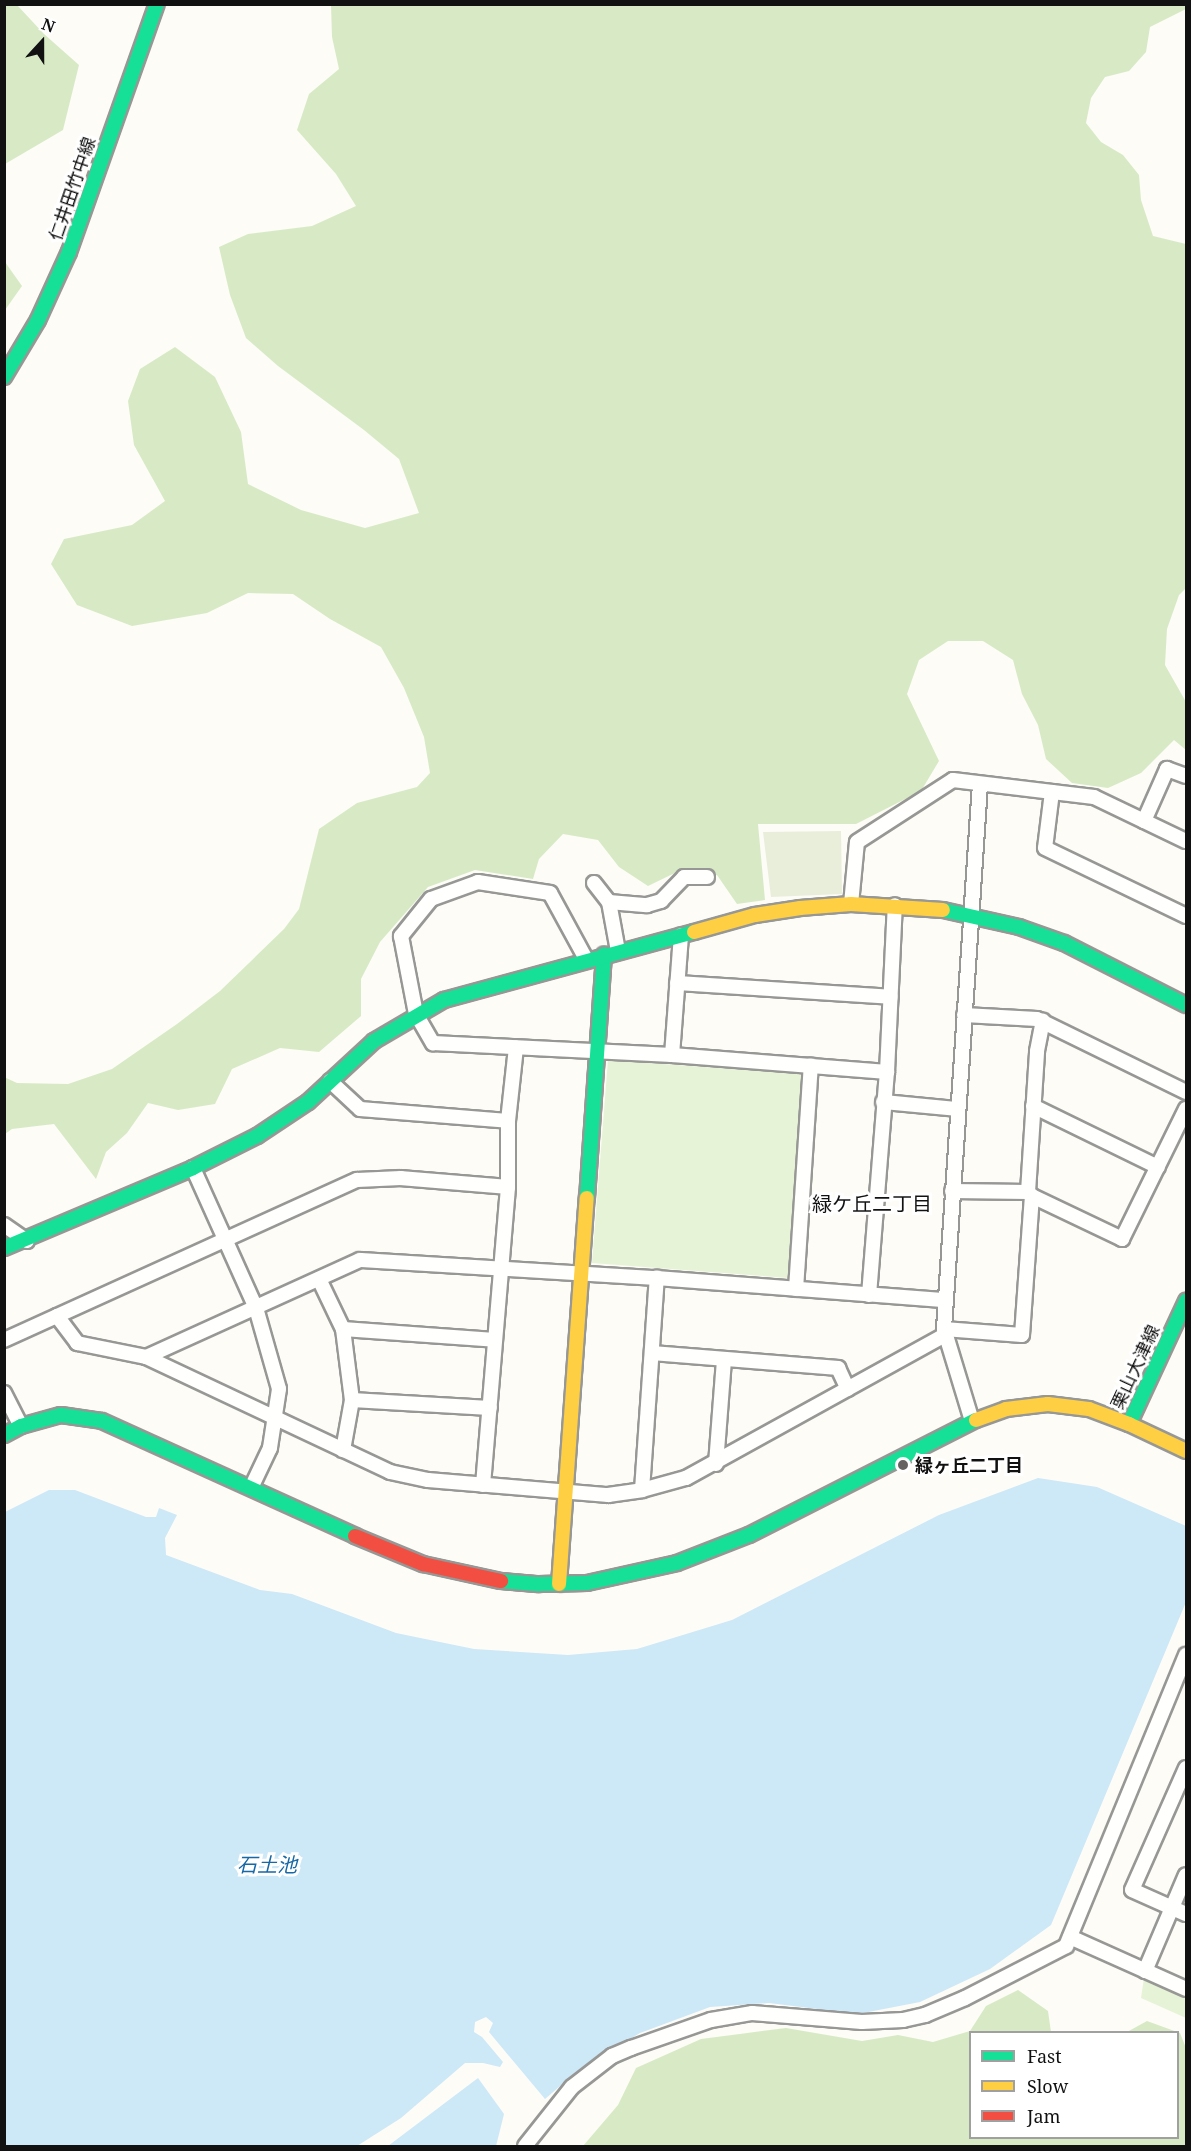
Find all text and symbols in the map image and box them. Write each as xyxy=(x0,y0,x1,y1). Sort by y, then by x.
north arrow xyxy=(12,12,72,72)
text: N xyxy=(39,13,58,38)
street label: 仁井田竹中線 xyxy=(44,134,100,244)
district label: 緑ケ丘二丁目 xyxy=(812,1191,932,1215)
street label: 栗山大津線 xyxy=(1106,1322,1164,1412)
place label: 緑ヶ丘二丁目 xyxy=(915,1454,1023,1476)
marker: 緑ヶ丘二丁目 xyxy=(896,1458,910,1472)
water label: 石土池 xyxy=(237,1852,297,1876)
legend xyxy=(969,2031,1179,2139)
text: Fast xyxy=(1027,2044,1062,2068)
text: Slow xyxy=(1027,2074,1068,2098)
text: Jam xyxy=(1027,2104,1061,2128)

